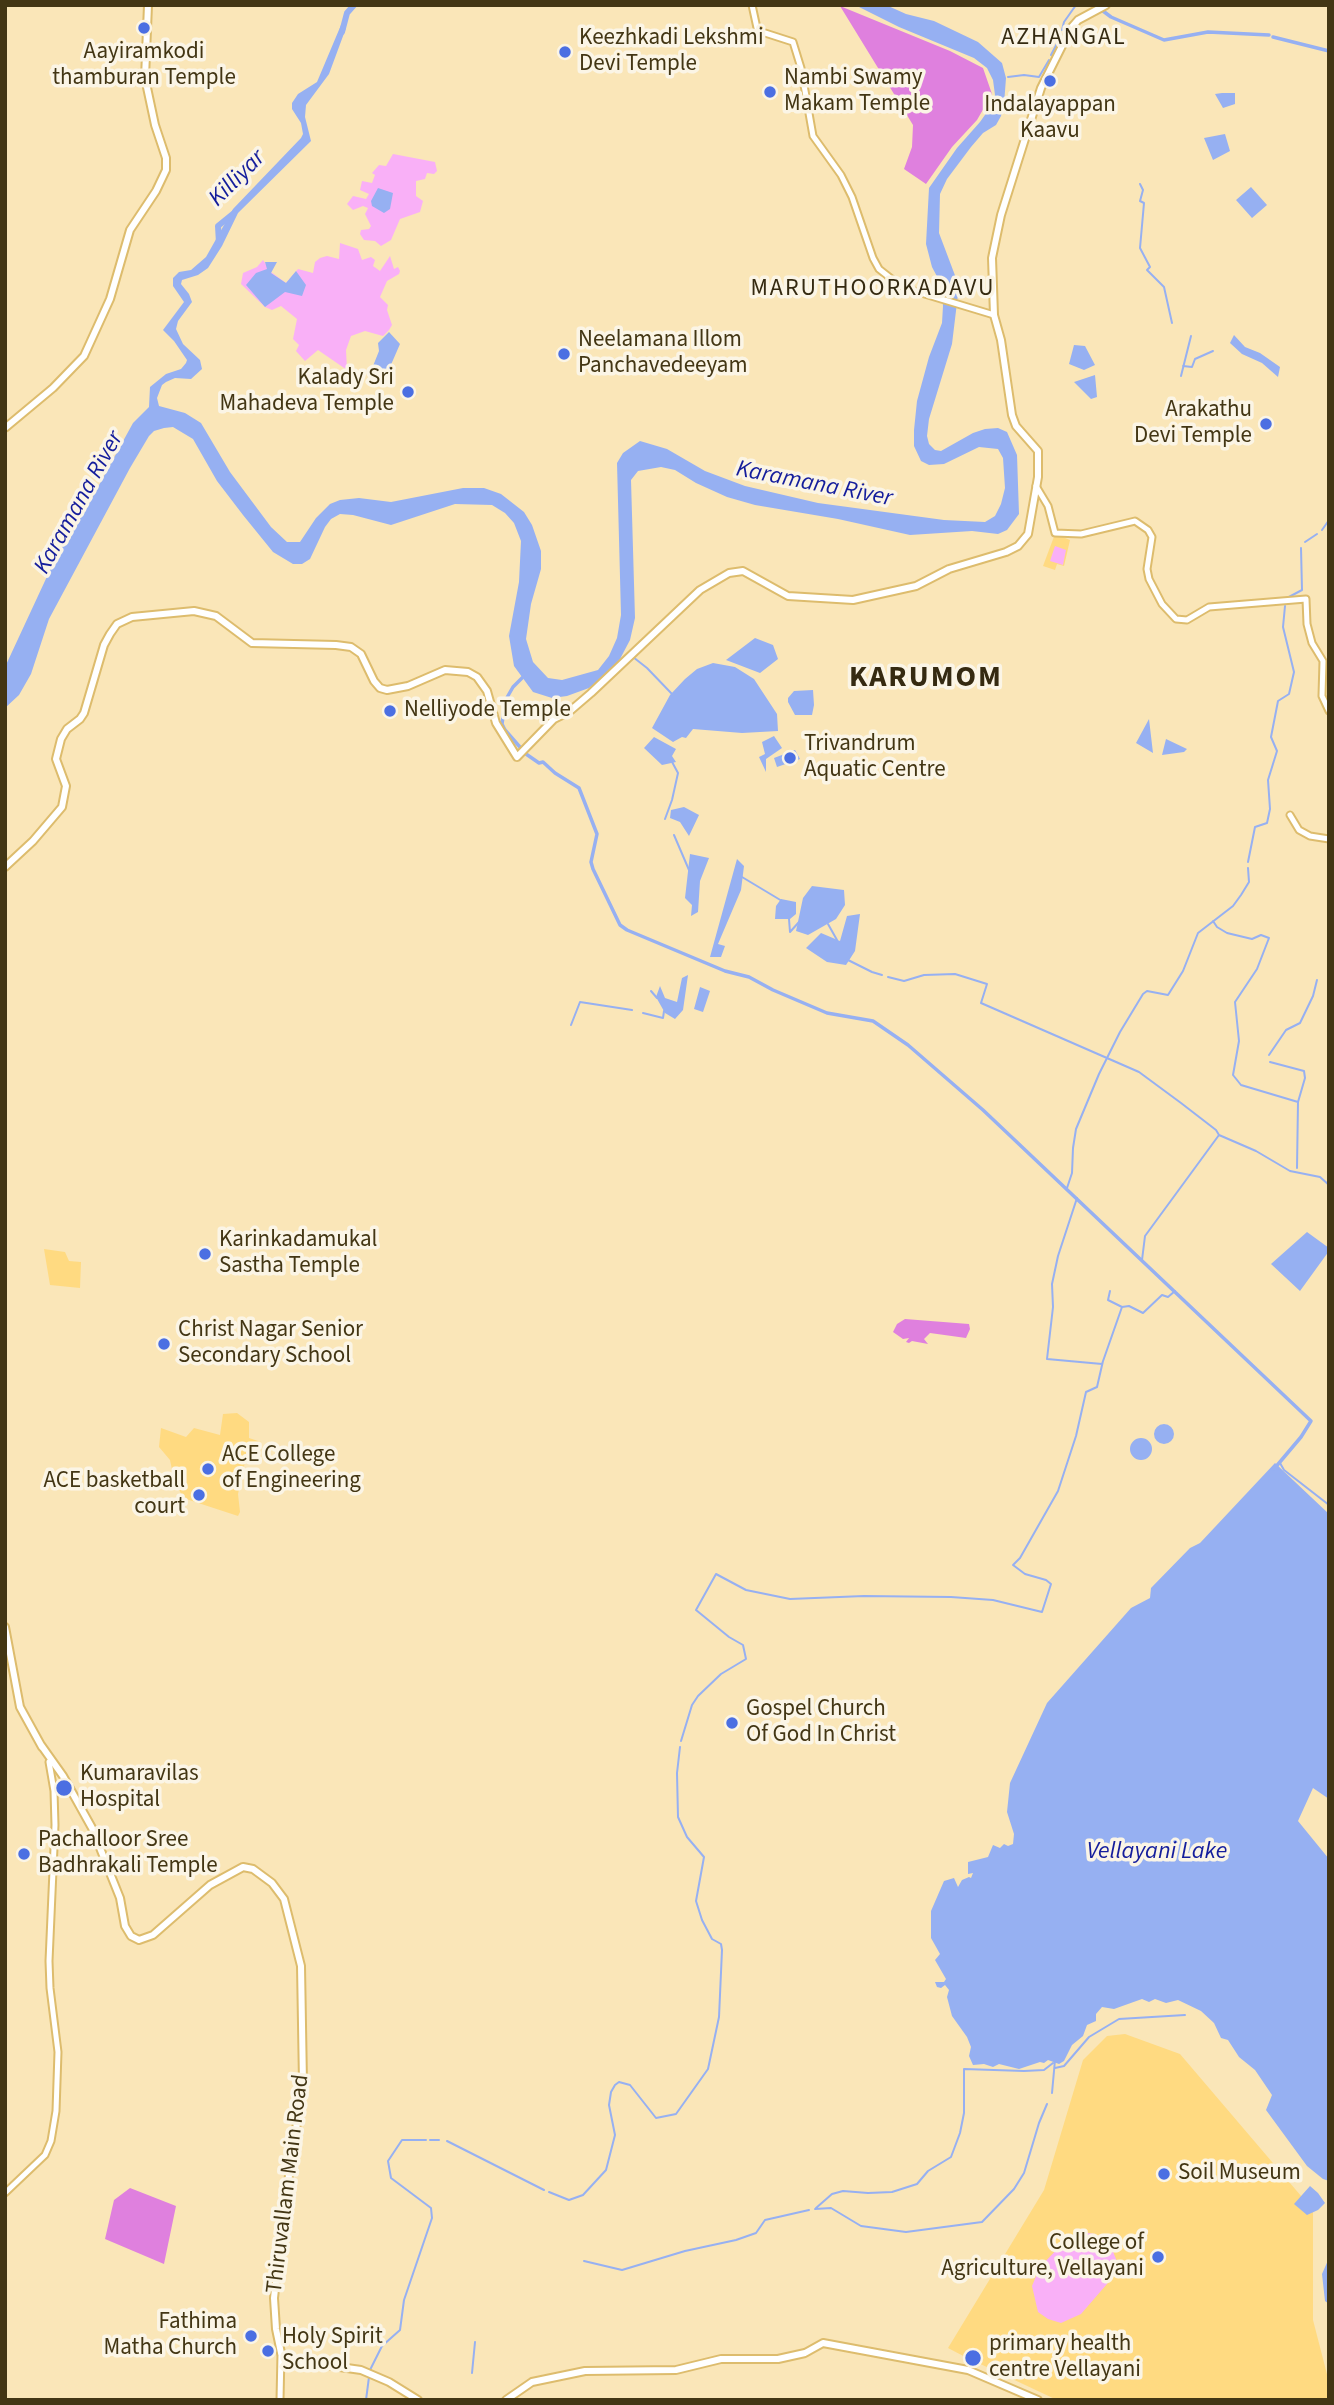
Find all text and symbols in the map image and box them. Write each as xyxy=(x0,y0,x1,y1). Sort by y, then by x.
marker: Aayiramkodi thamburan Temple xyxy=(136,20,152,36)
place label: Keezhkadi Lekshmi Devi Temple xyxy=(579,25,764,79)
district label: AZHANGAL xyxy=(1002,25,1126,53)
place label: Aayiramkodi thamburan Temple xyxy=(52,39,236,93)
marker: Keezhkadi Lekshmi Devi Temple xyxy=(557,44,573,60)
place label: Nambi Swamy Makam Temple xyxy=(784,65,930,119)
marker: Indalayappan Kaavu xyxy=(1042,73,1058,89)
marker: Nambi Swamy Makam Temple xyxy=(762,84,778,100)
place label: Indalayappan Kaavu xyxy=(984,92,1116,146)
water label: Killiyar xyxy=(204,145,272,213)
district label: MARUTHOORKADAVU xyxy=(752,276,994,304)
place label: Neelamana Illom Panchavedeeyam xyxy=(578,327,748,381)
marker: Neelamana Illom Panchavedeeyam xyxy=(556,346,572,362)
place label: Kalady Sri Mahadeva Temple xyxy=(219,365,394,419)
marker: Kalady Sri Mahadeva Temple xyxy=(400,384,416,400)
place label: Arakathu Devi Temple xyxy=(1134,397,1252,451)
marker: Arakathu Devi Temple xyxy=(1258,416,1274,432)
water label: Karamana River xyxy=(29,427,131,579)
water label: Karamana River xyxy=(733,456,895,514)
district label: KARUMOM xyxy=(850,661,1002,697)
place label: Nelliyode Temple xyxy=(404,697,571,725)
marker: Nelliyode Temple xyxy=(382,703,398,719)
place label: Trivandrum Aquatic Centre xyxy=(804,731,946,785)
marker: Trivandrum Aquatic Centre xyxy=(782,750,798,766)
place label: Karinkadamukal Sastha Temple xyxy=(219,1227,377,1281)
marker: Karinkadamukal Sastha Temple xyxy=(197,1246,213,1262)
place label: Christ Nagar Senior Secondary School xyxy=(178,1317,363,1371)
marker: Christ Nagar Senior Secondary School xyxy=(156,1336,172,1352)
place label: ACE College of Engineering xyxy=(222,1442,361,1496)
marker: ACE College of Engineering xyxy=(200,1461,216,1477)
place label: ACE basketball court xyxy=(44,1468,185,1522)
marker: ACE basketball court xyxy=(191,1487,207,1503)
place label: Gospel Church Of God In Christ xyxy=(746,1696,896,1750)
marker: Gospel Church Of God In Christ xyxy=(724,1715,740,1731)
place label: Kumaravilas Hospital xyxy=(80,1761,199,1815)
marker: Kumaravilas Hospital xyxy=(54,1778,74,1798)
place label: Pachalloor Sree Badhrakali Temple xyxy=(38,1827,218,1881)
water label: Vellayani Lake xyxy=(1087,1839,1227,1867)
marker: Pachalloor Sree Badhrakali Temple xyxy=(16,1846,32,1862)
street label: Thiruvallam Main Road xyxy=(262,2073,316,2295)
place label: Soil Museum xyxy=(1178,2160,1301,2188)
marker: Soil Museum xyxy=(1156,2166,1172,2182)
place label: College of Agriculture, Vellayani xyxy=(941,2230,1144,2284)
marker: College of Agriculture, Vellayani xyxy=(1150,2249,1166,2265)
place label: Fathima Matha Church xyxy=(104,2309,237,2363)
place label: Holy Spirit School xyxy=(282,2324,383,2378)
marker: Fathima Matha Church xyxy=(243,2328,259,2344)
place label: primary health centre Vellayani xyxy=(989,2331,1141,2385)
marker: Holy Spirit School xyxy=(260,2343,276,2359)
marker: primary health centre Vellayani xyxy=(963,2348,983,2368)

